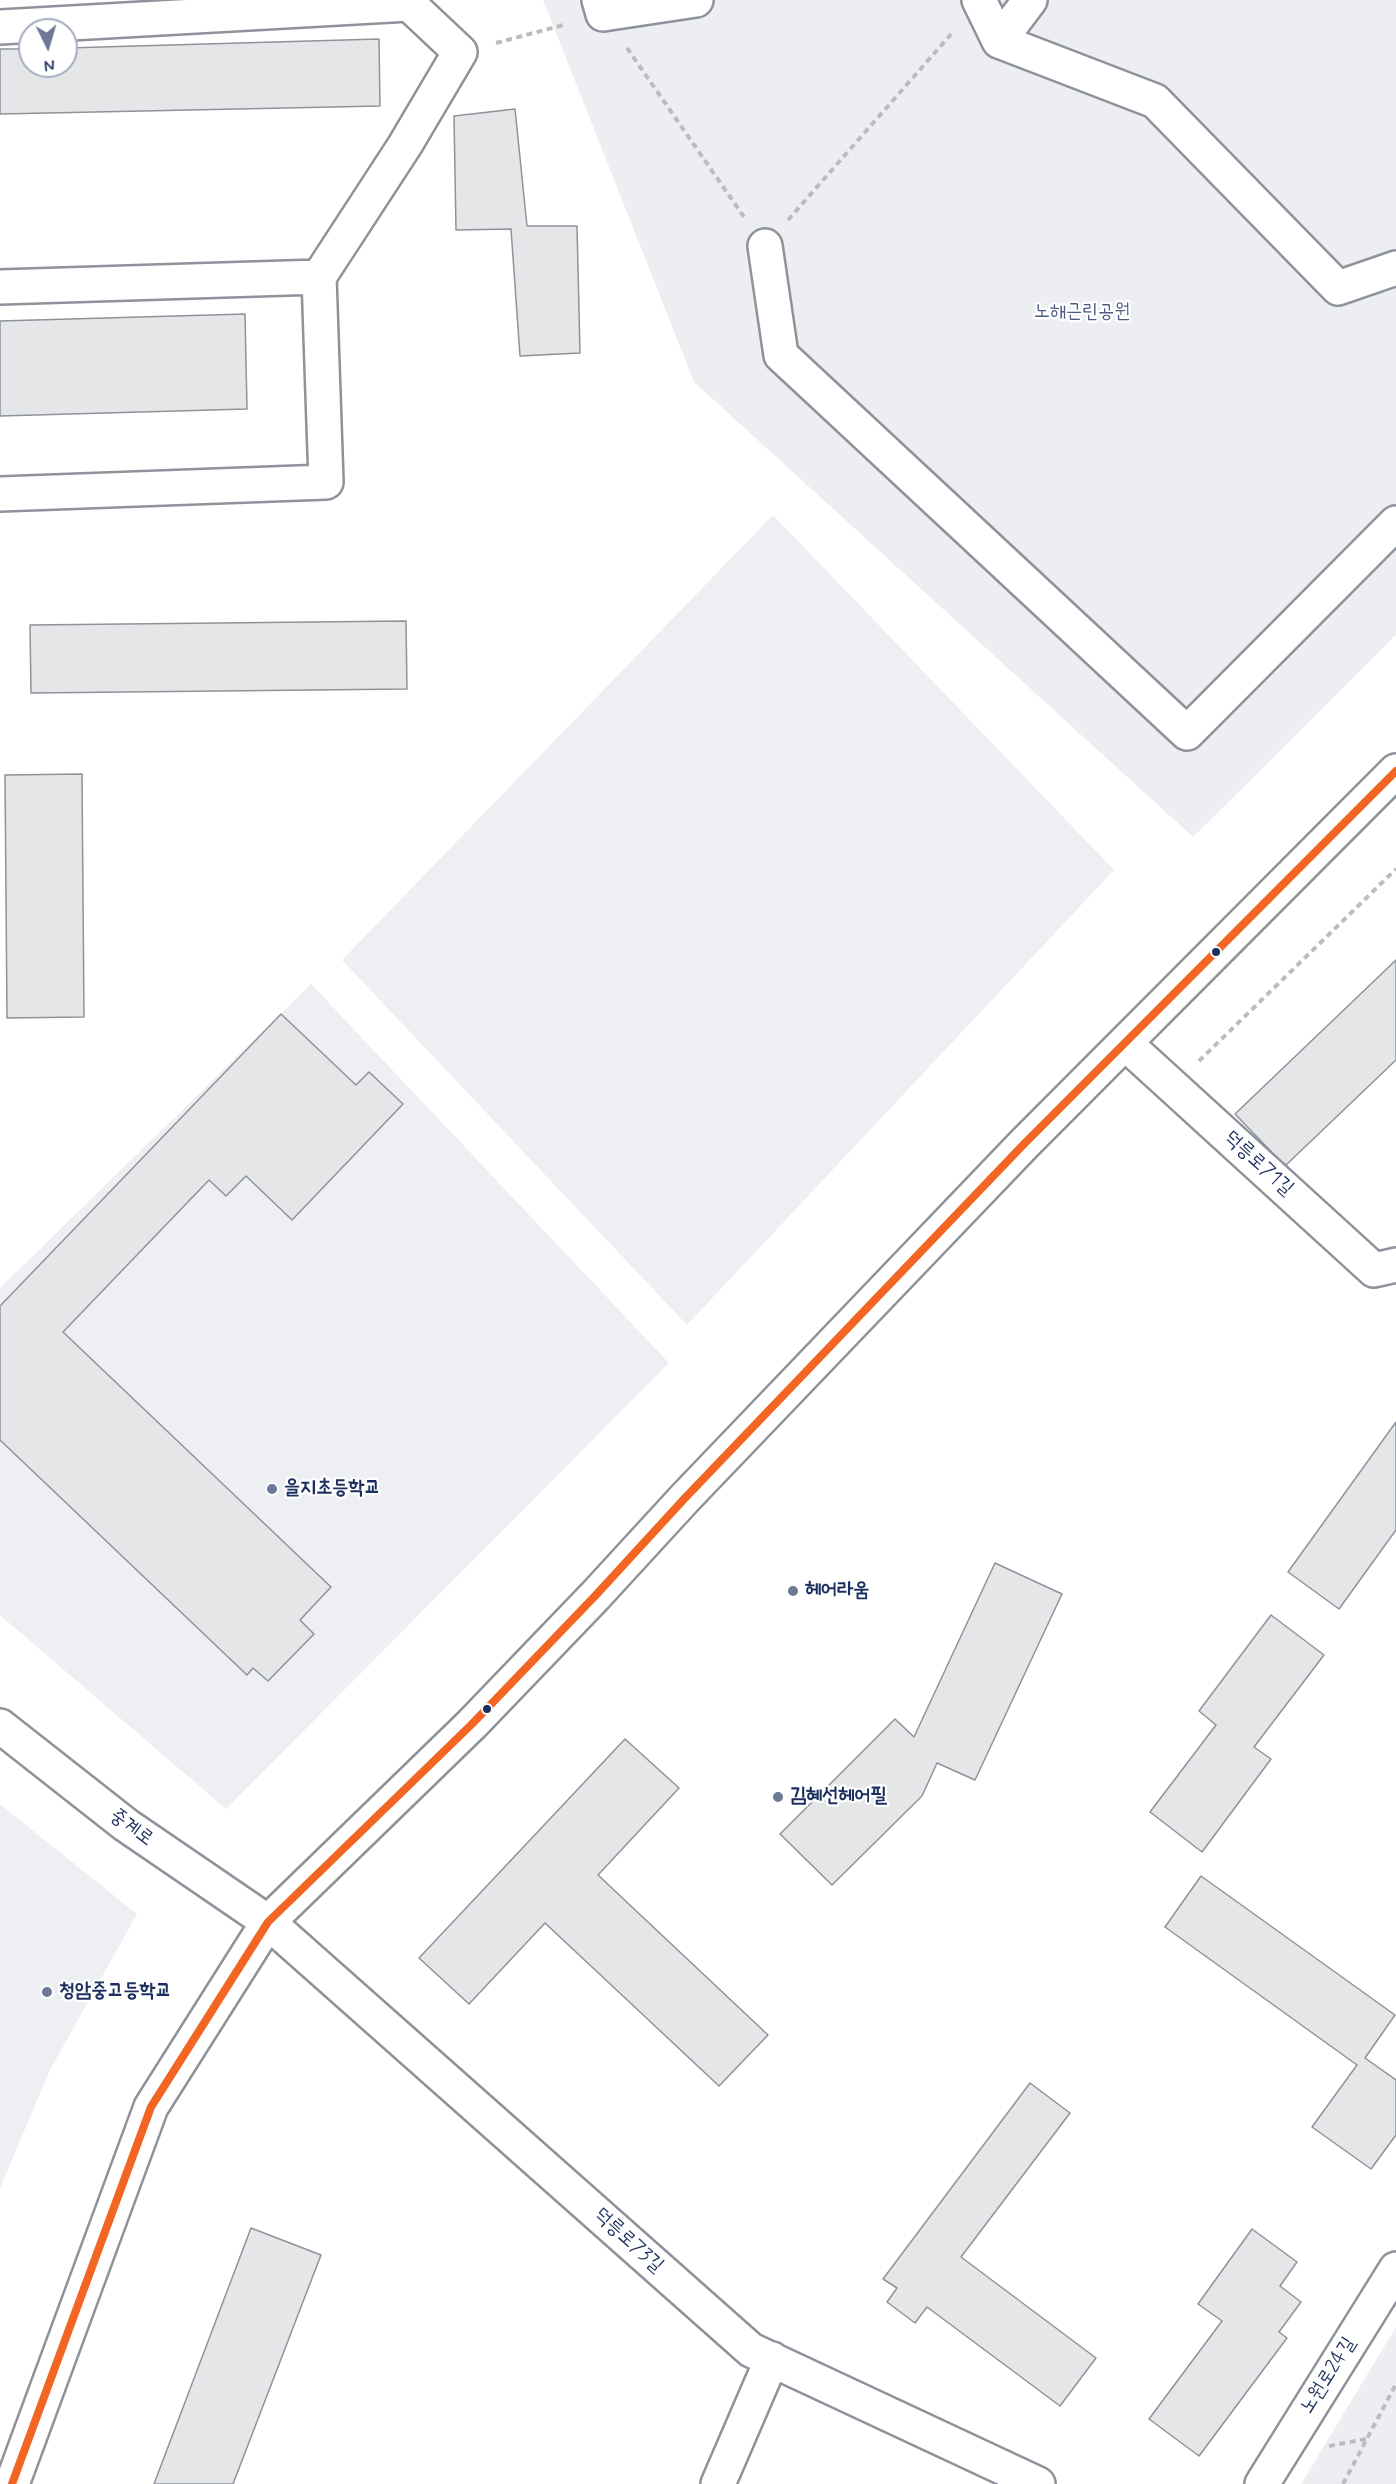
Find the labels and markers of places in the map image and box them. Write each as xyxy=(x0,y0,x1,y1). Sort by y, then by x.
unlabelled marker xyxy=(1210,946,1222,958)
place label: 을지초등학교 xyxy=(284,1477,381,1501)
marker: 을지초등학교 xyxy=(265,1482,279,1496)
place label: 헤어라움 xyxy=(805,1579,869,1603)
marker: 헤어라움 xyxy=(786,1584,800,1598)
unlabelled marker xyxy=(481,1703,493,1715)
place label: 김혜선헤어필 xyxy=(790,1785,887,1809)
marker: 김혜선헤어필 xyxy=(771,1790,785,1804)
place label: 청암중고등학교 xyxy=(59,1980,172,2004)
marker: 청암중고등학교 xyxy=(40,1985,54,1999)

